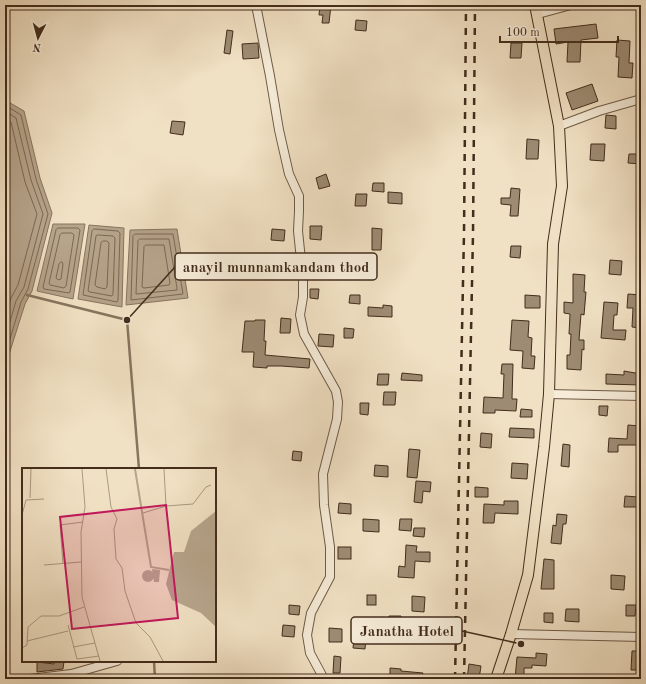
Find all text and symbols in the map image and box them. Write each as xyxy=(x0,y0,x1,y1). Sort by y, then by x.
north arrow xyxy=(18,18,58,58)
scale bar xyxy=(500,18,618,44)
text: 100 m xyxy=(506,27,540,39)
text: N xyxy=(32,40,42,52)
callout: anayil munnamkandam thod xyxy=(175,253,377,280)
text: anayil munnamkandam thod xyxy=(183,261,369,276)
inset map xyxy=(22,468,216,662)
callout: Janatha Hotel xyxy=(351,617,462,644)
text: Janatha Hotel xyxy=(360,625,455,640)

